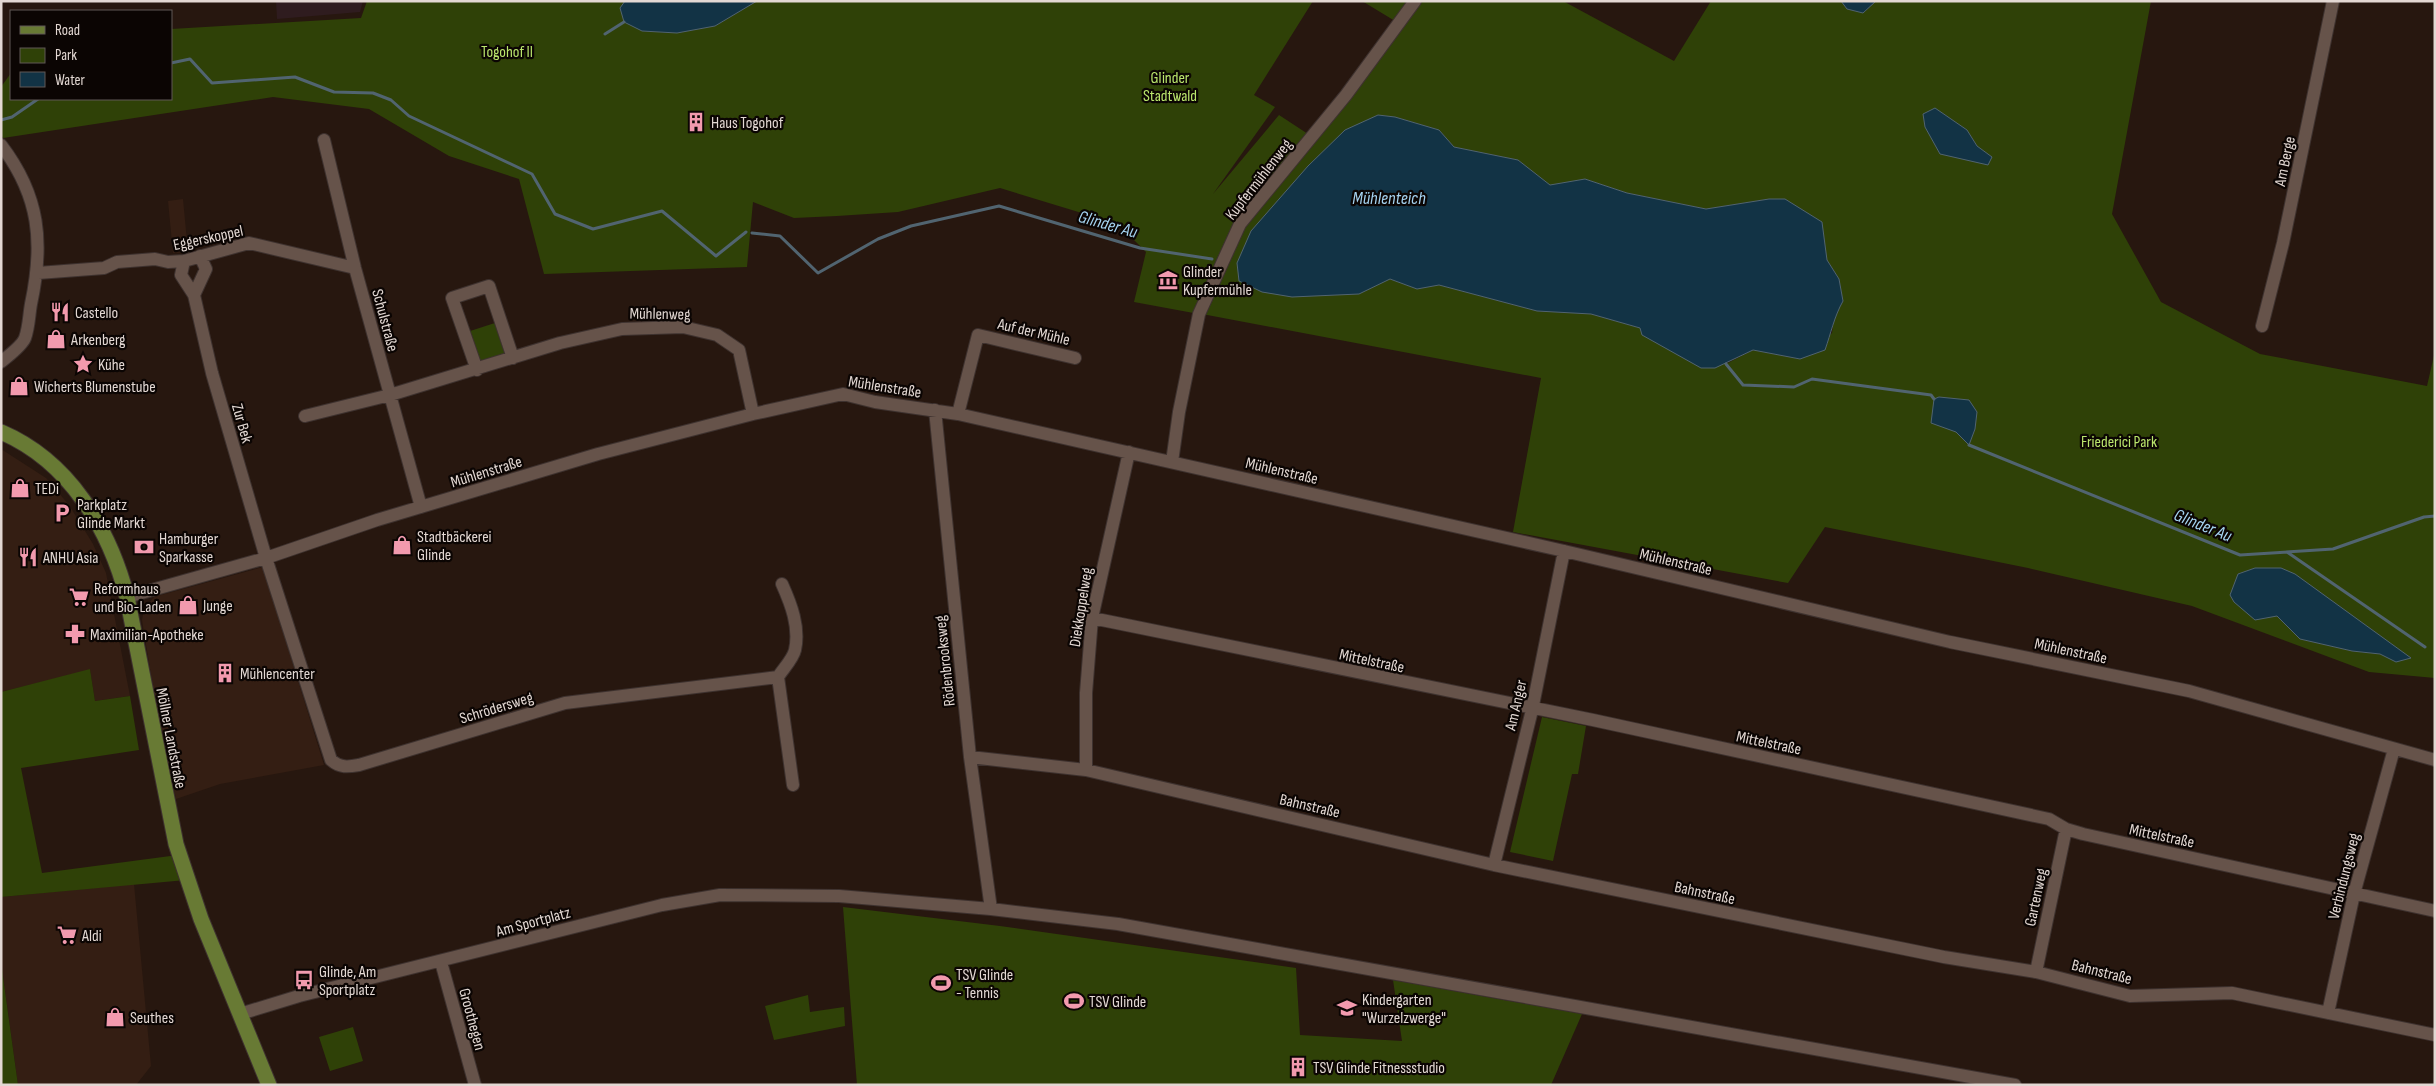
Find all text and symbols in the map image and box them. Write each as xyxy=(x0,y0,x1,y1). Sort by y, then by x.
legend xyxy=(10,10,172,100)
text: Road xyxy=(55,21,80,40)
park label: Togohof II xyxy=(481,43,533,62)
text: Park xyxy=(55,46,77,65)
park label: Glinder Stadtwald xyxy=(1143,69,1197,106)
text: Water xyxy=(55,71,86,90)
building icon: Haus Togohof xyxy=(685,111,707,133)
place label: Haus Togohof xyxy=(711,114,784,133)
street label: Am Berge xyxy=(2271,135,2300,189)
street label: Kupfermühlenweg xyxy=(1222,136,1297,224)
water label: Mühlenteich xyxy=(1352,188,1426,209)
water label: Glinder Au xyxy=(1076,206,1140,243)
street label: Eggerskoppel xyxy=(172,222,245,255)
place label: Glinder Kupfermühle xyxy=(1183,263,1252,300)
museum icon: Glinder Kupfermühle xyxy=(1157,269,1179,291)
street label: Schulstraße xyxy=(367,287,402,354)
restaurant icon: Castello xyxy=(49,301,71,323)
place label: Castello xyxy=(75,304,118,323)
street label: Mühlenweg xyxy=(629,304,691,325)
street label: Auf der Mühle xyxy=(995,315,1072,350)
shop icon: Arkenberg xyxy=(45,328,67,350)
place label: Arkenberg xyxy=(70,331,126,350)
place icon: Kühe xyxy=(72,353,94,375)
place label: Kühe xyxy=(98,356,125,375)
street label: Mühlenstraße xyxy=(847,372,923,403)
shop icon: Wicherts Blumenstube xyxy=(8,375,30,397)
place label: Wicherts Blumenstube xyxy=(34,378,156,397)
street label: Zur Bek xyxy=(227,402,256,445)
park label: Friederici Park xyxy=(2081,433,2157,452)
street label: Mühlenstraße xyxy=(448,453,524,492)
street label: Mühlenstraße xyxy=(1244,454,1320,489)
shop icon: TEDi xyxy=(9,477,31,499)
place label: TEDi xyxy=(35,480,59,499)
place label: Parkplatz Glinde Markt xyxy=(77,496,145,533)
parking icon: Parkplatz Glinde Markt xyxy=(51,502,73,524)
water label: Glinder Au xyxy=(2171,504,2235,547)
place label: Stadtbäckerei Glinde xyxy=(417,528,492,565)
place label: Hamburger Sparkasse xyxy=(159,530,219,567)
shop icon: Stadtbäckerei Glinde xyxy=(391,534,413,556)
bank icon: Hamburger Sparkasse xyxy=(133,536,155,558)
street label: Mühlenstraße xyxy=(1638,545,1714,580)
restaurant icon: ANHU Asia xyxy=(17,546,39,568)
place label: ANHU Asia xyxy=(42,549,98,568)
street label: Diekkoppelweg xyxy=(1066,566,1097,648)
place label: Reformhaus und Bio-Laden xyxy=(94,580,171,617)
supermarket icon: Reformhaus und Bio-Laden xyxy=(68,586,90,608)
shop icon: Junge xyxy=(177,594,199,616)
place label: Junge xyxy=(202,597,233,616)
street label: Rödenbrooksweg xyxy=(931,614,960,707)
pharmacy icon: Maximilian-Apotheke xyxy=(64,623,86,645)
place label: Maximilian-Apotheke xyxy=(90,626,204,645)
street label: Mühlenstraße xyxy=(2033,635,2109,668)
street label: Mittelstraße xyxy=(1338,645,1406,678)
building icon: Mühlencenter xyxy=(214,662,236,684)
place label: Mühlencenter xyxy=(240,665,315,684)
street label: Am Anger xyxy=(1501,678,1532,733)
street label: Möllner Landstraße xyxy=(151,686,190,790)
street label: Schrödersweg xyxy=(457,688,536,729)
street label: Mittelstraße xyxy=(1735,727,1803,760)
street label: Bahnstraße xyxy=(1278,790,1342,823)
street label: Mittelstraße xyxy=(2128,820,2196,853)
street label: Verbindungsweg xyxy=(2325,831,2364,921)
street label: Gartenweg xyxy=(2021,867,2052,928)
street label: Bahnstraße xyxy=(1673,878,1737,909)
street label: Am Sportplatz xyxy=(493,903,573,942)
supermarket icon: Aldi xyxy=(56,924,78,946)
place label: Aldi xyxy=(81,927,102,946)
street label: Bahnstraße xyxy=(2070,956,2134,989)
place label: Glinde, Am Sportplatz xyxy=(319,963,376,1000)
place label: TSV Glinde - Tennis xyxy=(956,966,1013,1003)
bus stop icon: Glinde, Am Sportplatz xyxy=(293,969,315,991)
sports icon: TSV Glinde - Tennis xyxy=(930,972,952,994)
street label: Groothegen xyxy=(454,986,489,1052)
sports icon: TSV Glinde xyxy=(1063,990,1085,1012)
place label: Kindergarten "Wurzelzwerge" xyxy=(1362,991,1446,1028)
place label: TSV Glinde xyxy=(1089,993,1146,1012)
school or university icon: Kindergarten "Wurzelzwerge" xyxy=(1336,997,1358,1019)
shop icon: Seuthes xyxy=(104,1006,126,1028)
place label: Seuthes xyxy=(130,1009,174,1028)
building icon: TSV Glinde Fitnessstudio xyxy=(1287,1056,1309,1078)
place label: TSV Glinde Fitnessstudio xyxy=(1313,1059,1445,1078)

